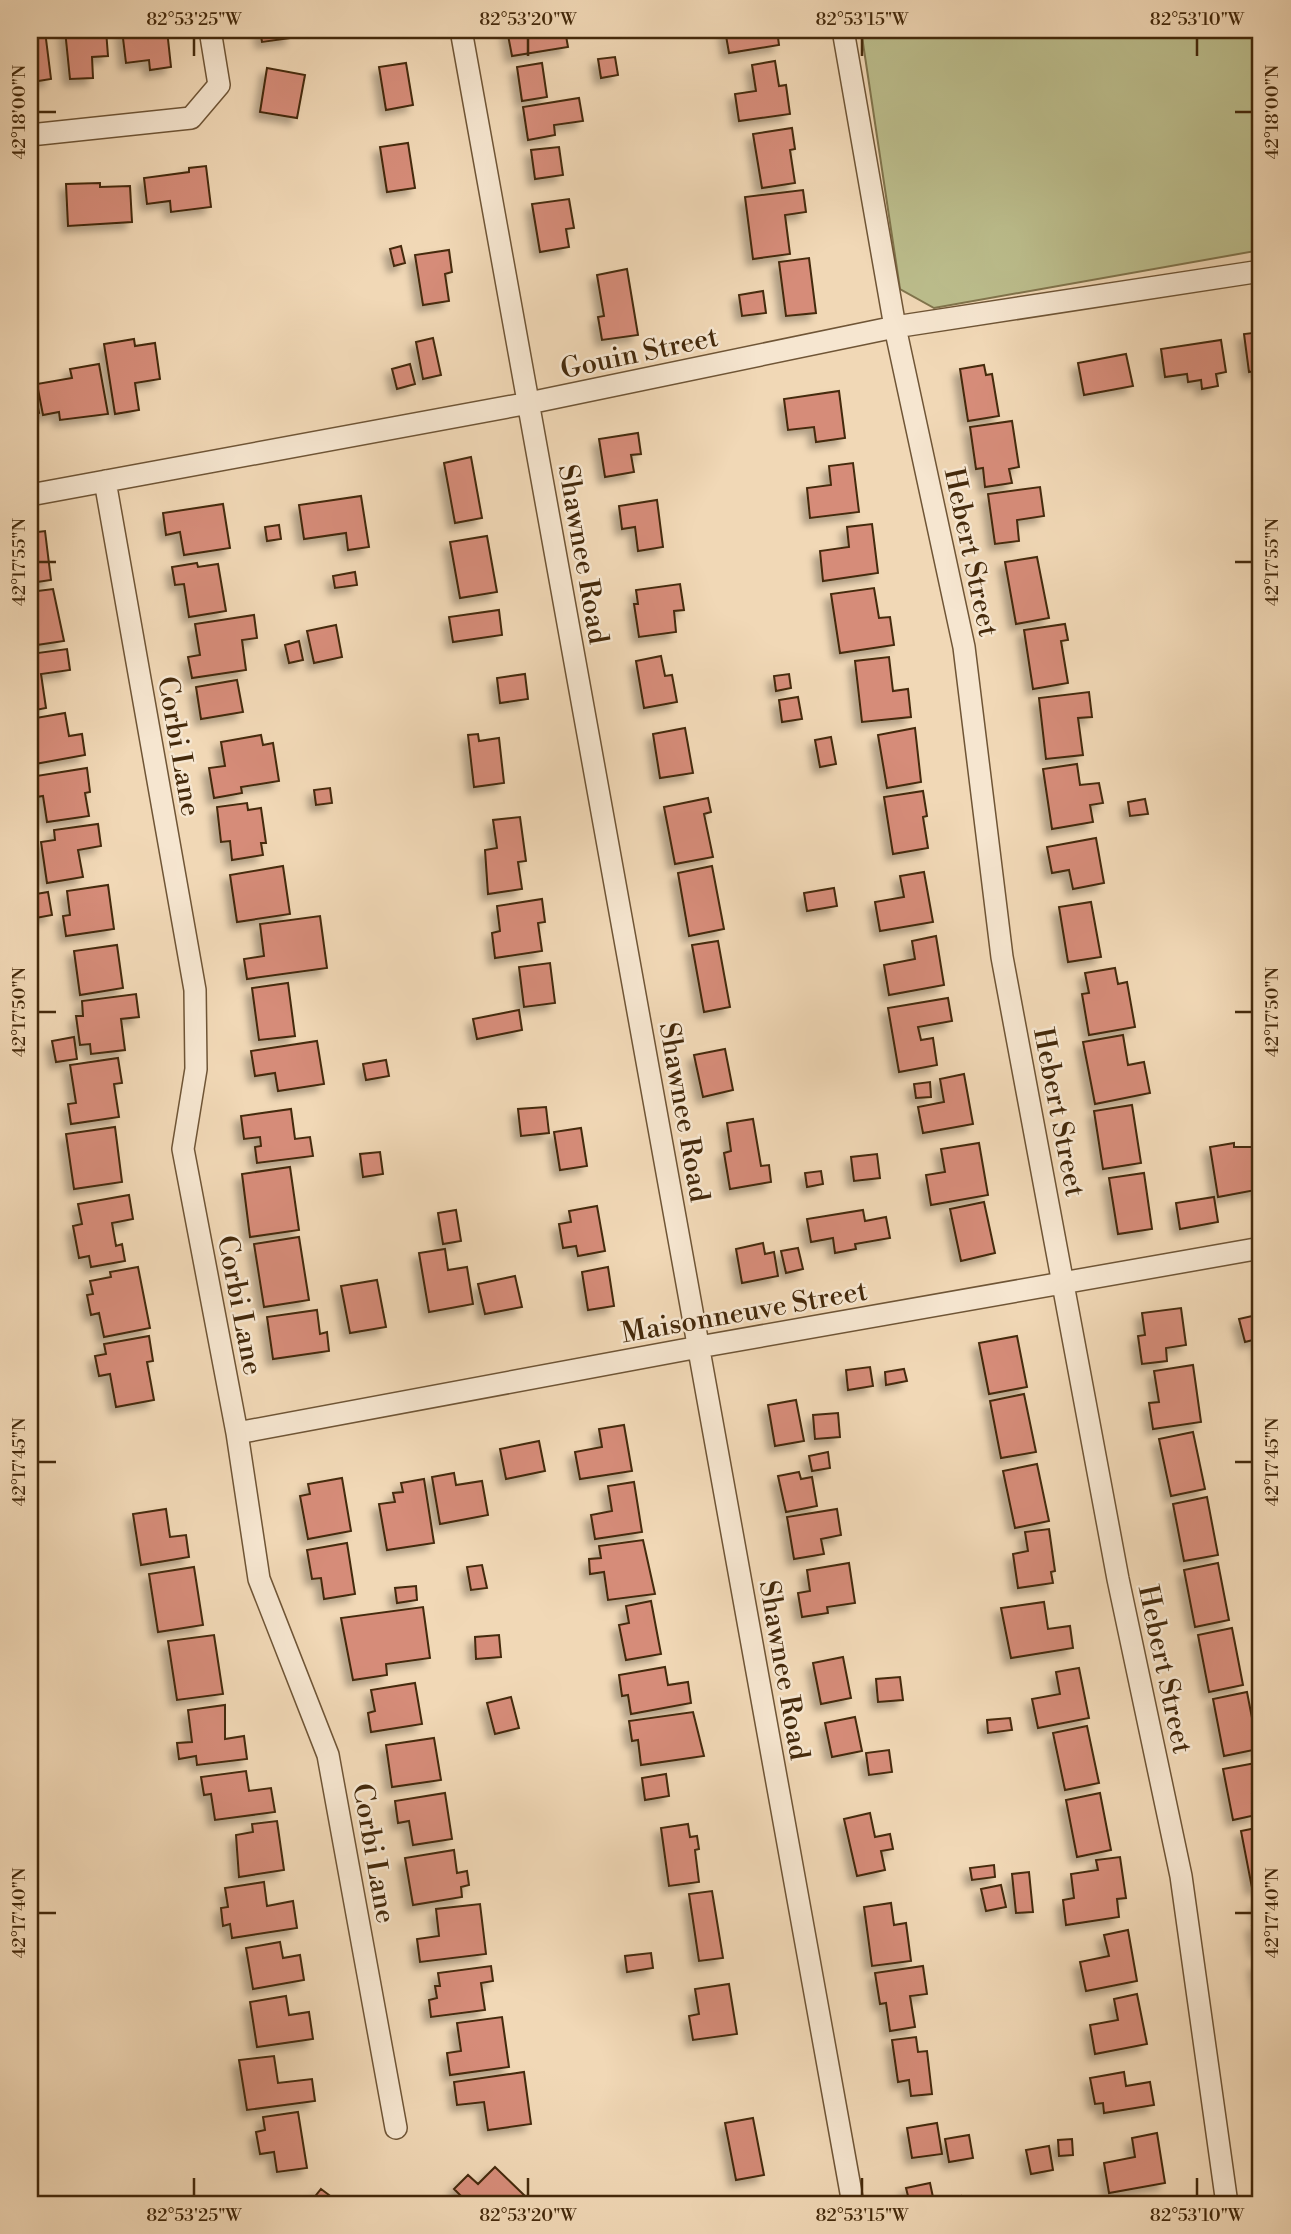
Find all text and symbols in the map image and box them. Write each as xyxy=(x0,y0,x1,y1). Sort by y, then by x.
text: 82°53'25"W xyxy=(146,8,242,31)
text: 82°53'20"W xyxy=(479,8,577,31)
text: 82°53'15"W xyxy=(816,8,909,31)
text: 82°53'10"W xyxy=(1150,8,1245,31)
text: 42°18'00"N xyxy=(8,64,31,159)
text: 42°18'00"N xyxy=(1261,64,1284,159)
street label: Gouin Street xyxy=(557,320,721,387)
street label: Shawnee Road xyxy=(550,462,616,647)
street label: Hebert Street xyxy=(936,465,1005,640)
text: 42°17'55"N xyxy=(8,518,31,606)
text: 42°17'55"N xyxy=(1261,518,1284,606)
street label: Corbi Lane xyxy=(149,674,208,819)
text: 42°17'50"N xyxy=(8,967,31,1057)
text: 42°17'50"N xyxy=(1261,967,1284,1057)
street label: Shawnee Road xyxy=(651,1020,717,1205)
street label: Hebert Street xyxy=(1025,1025,1092,1200)
street label: Corbi Lane xyxy=(209,1233,270,1378)
street label: Maisonneuve Street xyxy=(619,1274,870,1351)
text: 42°17'45"N xyxy=(8,1417,31,1506)
text: 42°17'45"N xyxy=(1261,1417,1284,1506)
street label: Shawnee Road xyxy=(751,1578,817,1763)
street label: Hebert Street xyxy=(1130,1582,1199,1757)
street label: Corbi Lane xyxy=(344,1781,403,1926)
text: 42°17'40"N xyxy=(8,1867,31,1958)
text: 42°17'40"N xyxy=(1261,1867,1284,1958)
text: 82°53'25"W xyxy=(146,2204,242,2227)
text: 82°53'20"W xyxy=(479,2204,577,2227)
text: 82°53'15"W xyxy=(816,2204,909,2227)
text: 82°53'10"W xyxy=(1150,2204,1245,2227)

